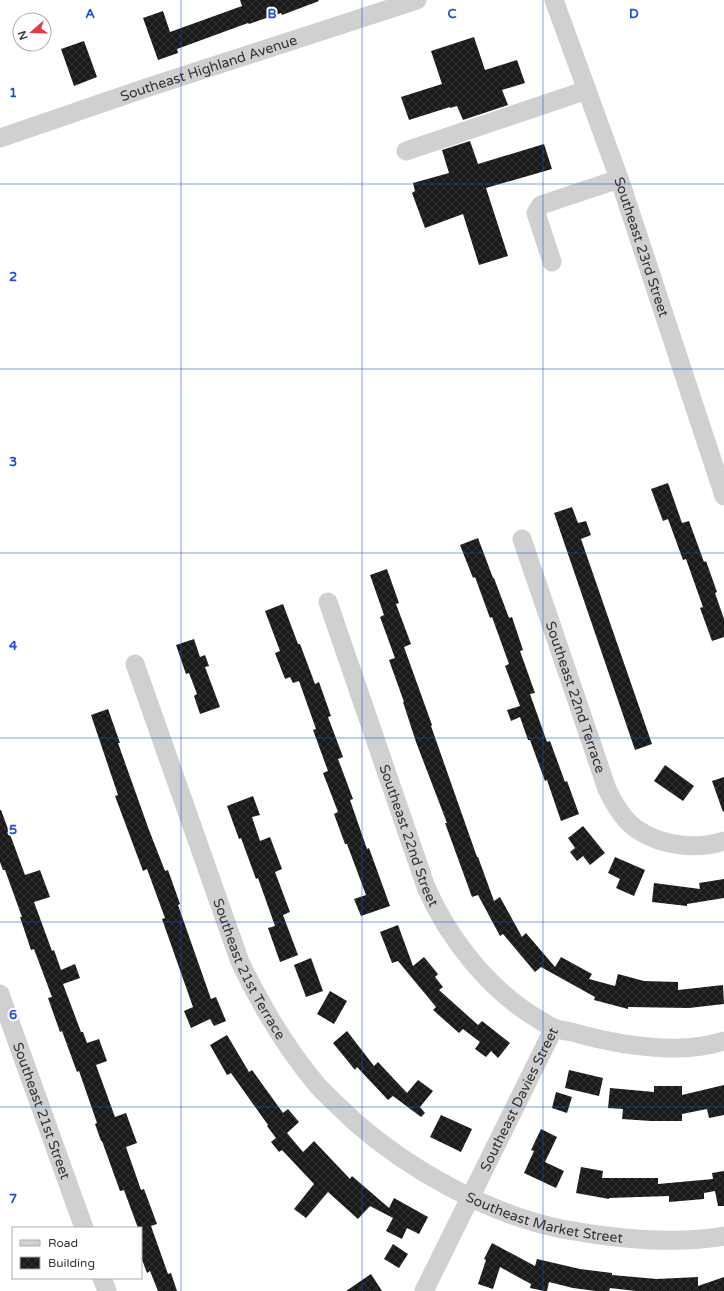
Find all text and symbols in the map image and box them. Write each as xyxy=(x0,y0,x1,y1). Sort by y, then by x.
text: A xyxy=(85,6,95,22)
text: B xyxy=(267,6,277,22)
text: C xyxy=(447,6,457,22)
text: D xyxy=(629,6,639,22)
north arrow xyxy=(12,12,52,52)
text: N xyxy=(15,29,31,42)
street label: Southeast Highland Avenue xyxy=(118,31,299,105)
text: 1 xyxy=(9,85,17,101)
street label: Southeast 23rd Street xyxy=(611,175,673,320)
text: 2 xyxy=(9,269,17,285)
text: 3 xyxy=(9,454,17,470)
street label: Southeast 22nd Terrace xyxy=(542,619,609,775)
text: 4 xyxy=(9,638,18,654)
street label: Southeast 22nd Street xyxy=(376,762,443,910)
text: 5 xyxy=(9,822,17,838)
street label: Southeast 21st Terrace xyxy=(210,896,289,1043)
text: 6 xyxy=(9,1007,17,1023)
street label: Southeast Davies Street xyxy=(476,1024,562,1174)
street label: Southeast 21st Street xyxy=(10,1040,75,1182)
street label: Southeast Market Street xyxy=(463,1188,624,1246)
text: 7 xyxy=(9,1191,17,1207)
legend xyxy=(12,1227,142,1279)
text: Road xyxy=(48,1236,78,1250)
text: Building xyxy=(48,1256,95,1270)

